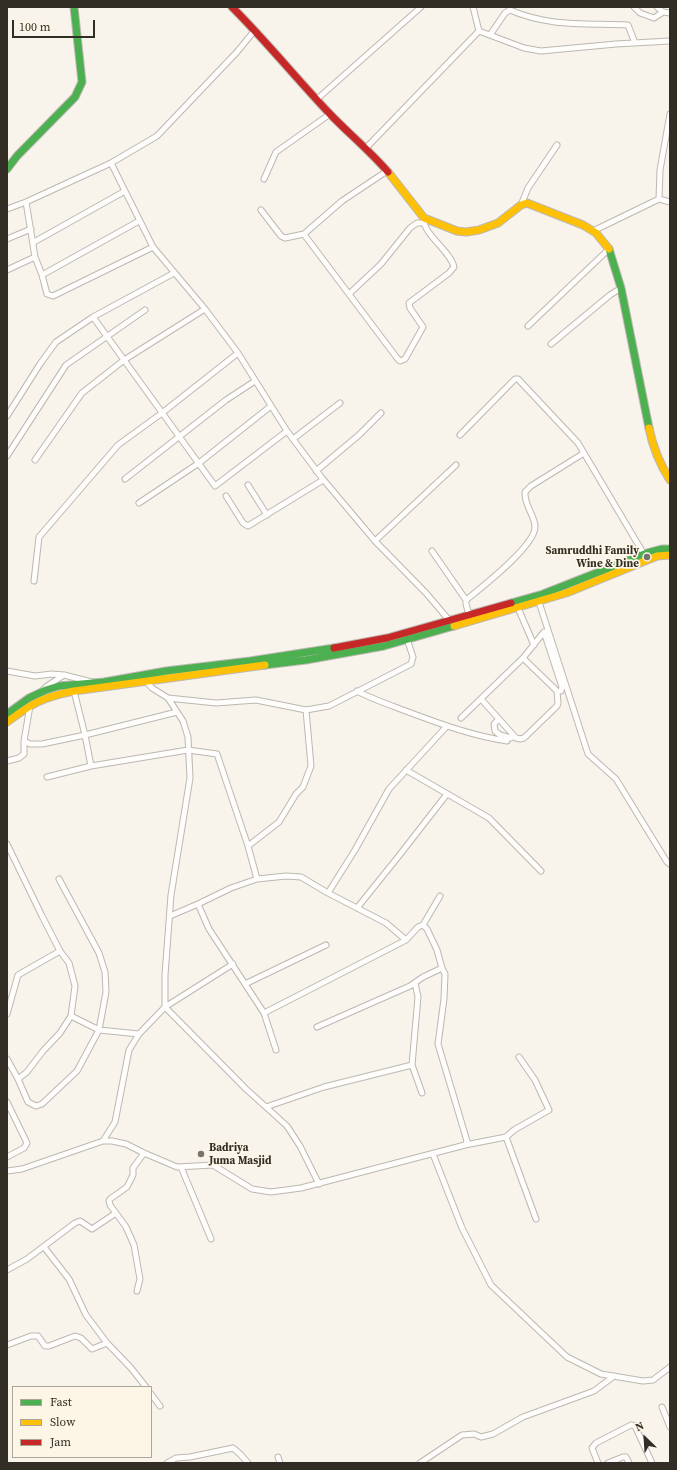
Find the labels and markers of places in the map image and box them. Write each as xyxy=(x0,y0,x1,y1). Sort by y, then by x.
place label: Samruddhi Family Wine & Dine xyxy=(545,544,639,570)
marker: Samruddhi Family Wine & Dine xyxy=(642,552,652,562)
place label: Badriya Juma Masjid xyxy=(209,1141,272,1167)
marker: Badriya Juma Masjid xyxy=(196,1149,206,1159)

